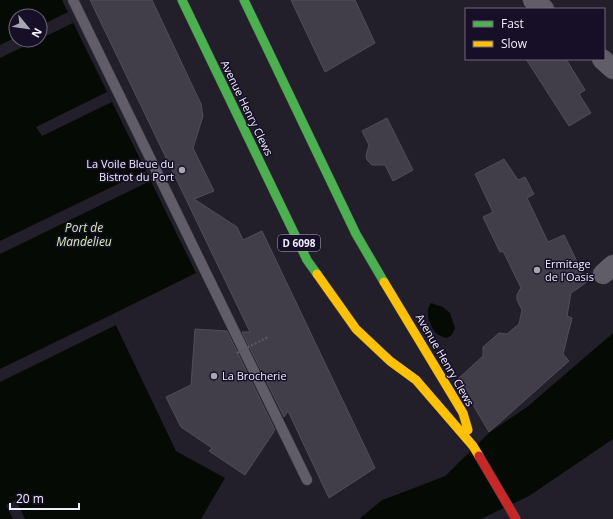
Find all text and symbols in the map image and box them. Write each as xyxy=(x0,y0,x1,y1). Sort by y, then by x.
north arrow xyxy=(8,8,48,48)
legend xyxy=(465,8,605,60)
text: Fast xyxy=(501,15,524,32)
text: N xyxy=(28,26,46,41)
text: Slow xyxy=(501,35,528,52)
street label: Avenue Henry Clews xyxy=(218,57,277,158)
place label: La Voile Bleue du Bistrot du Port xyxy=(86,156,174,184)
marker: La Voile Bleue du Bistrot du Port xyxy=(177,165,187,175)
water label: Port de Mandelieu xyxy=(56,219,112,250)
road number: D 6098 xyxy=(278,235,320,251)
place label: Ermitage de l'Oasis xyxy=(545,256,594,284)
marker: Ermitage de l'Oasis xyxy=(532,265,542,275)
street label: Avenue Henry Clews xyxy=(413,311,478,409)
place label: La Brocherie xyxy=(222,368,287,383)
marker: La Brocherie xyxy=(209,371,219,381)
scale bar xyxy=(10,485,79,511)
text: 20 m xyxy=(16,490,44,507)

